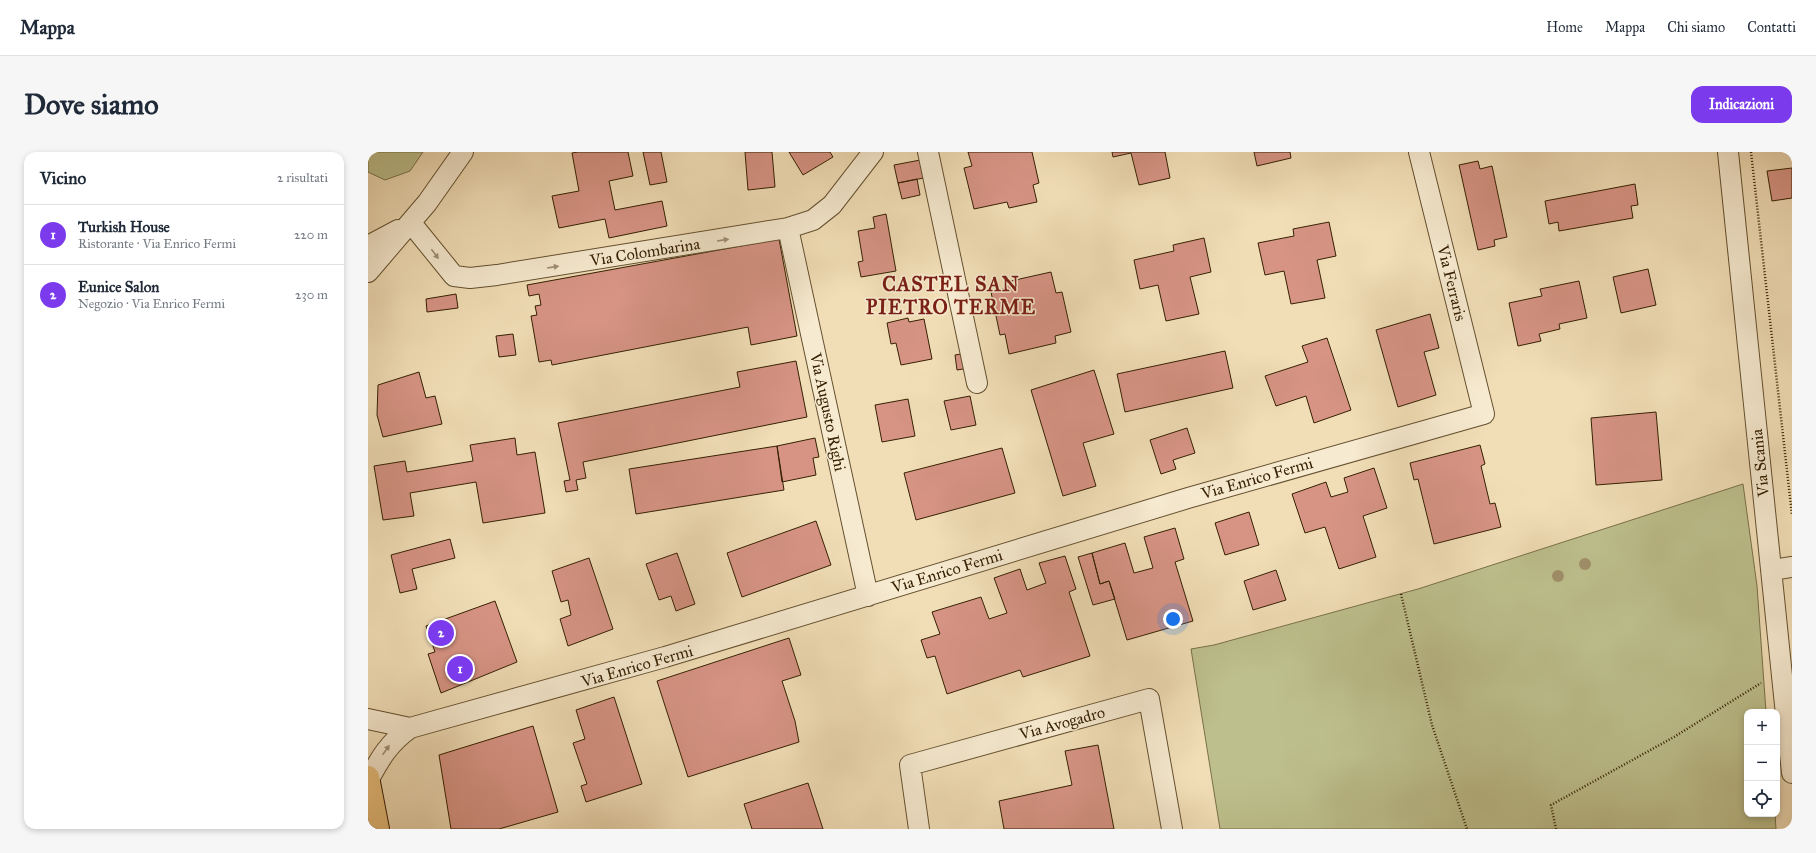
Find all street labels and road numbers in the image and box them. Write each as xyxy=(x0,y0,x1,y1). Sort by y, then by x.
street label: Via Colombarina xyxy=(588,234,701,270)
street label: Via Ferraris xyxy=(1433,242,1471,323)
street label: Via Augusto Righi xyxy=(805,350,850,474)
street label: Via Scania xyxy=(1747,428,1773,499)
street label: Via Enrico Fermi xyxy=(1198,453,1316,503)
street label: Via Enrico Fermi xyxy=(888,545,1005,597)
street label: Via Enrico Fermi xyxy=(578,641,696,691)
street label: Via Avogadro xyxy=(1016,702,1107,745)

